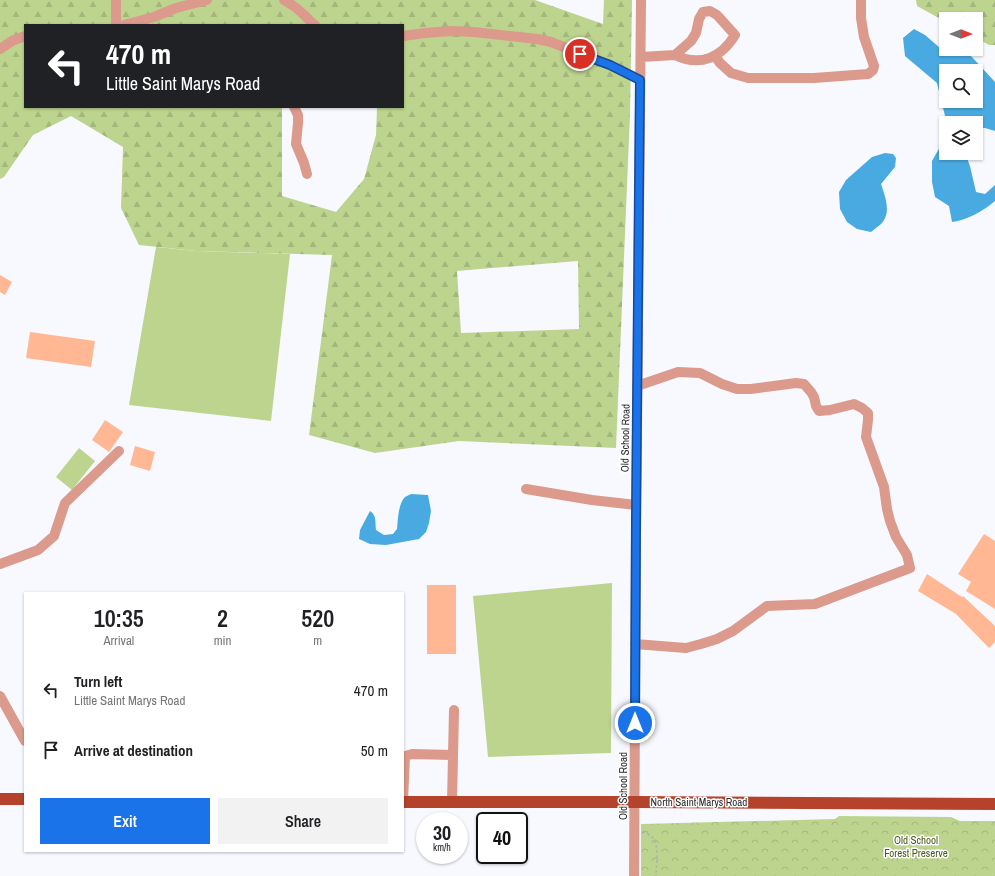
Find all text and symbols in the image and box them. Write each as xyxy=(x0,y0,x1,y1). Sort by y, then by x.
north arrow xyxy=(939,12,983,56)
map controls xyxy=(939,12,983,160)
text: 470 m xyxy=(106,35,171,73)
pin xyxy=(563,37,597,71)
icon: left xyxy=(40,40,92,92)
icon: arrive xyxy=(569,43,591,65)
button: search xyxy=(939,64,983,108)
text: Little Saint Marys Road xyxy=(106,71,260,96)
button: layers xyxy=(939,116,983,160)
street label: Old School Road xyxy=(617,404,633,472)
text: 10:35 xyxy=(94,602,144,634)
text: 2 xyxy=(217,602,228,634)
text: 520 xyxy=(301,602,334,634)
text: Arrival xyxy=(103,632,134,649)
text: min xyxy=(214,632,231,649)
text: m xyxy=(313,632,322,649)
text: Turn left xyxy=(74,671,122,692)
icon: left xyxy=(40,679,62,701)
text: 470 m xyxy=(354,680,388,701)
text: Little Saint Marys Road xyxy=(74,692,185,709)
position arrow xyxy=(614,702,656,744)
icon: arrive xyxy=(40,739,62,761)
text: Arrive at destination xyxy=(74,740,193,761)
text: 50 m xyxy=(361,740,388,761)
street label: Old School Road xyxy=(616,752,630,820)
street label: North Saint Marys Road xyxy=(651,795,747,809)
button: Exit xyxy=(40,798,210,844)
button: Share xyxy=(218,798,388,844)
speed limit sign: 40 xyxy=(476,812,528,864)
text: 30 xyxy=(433,819,451,846)
park label: Old School Forest Preserve xyxy=(884,833,948,860)
text: km/h xyxy=(433,841,451,854)

